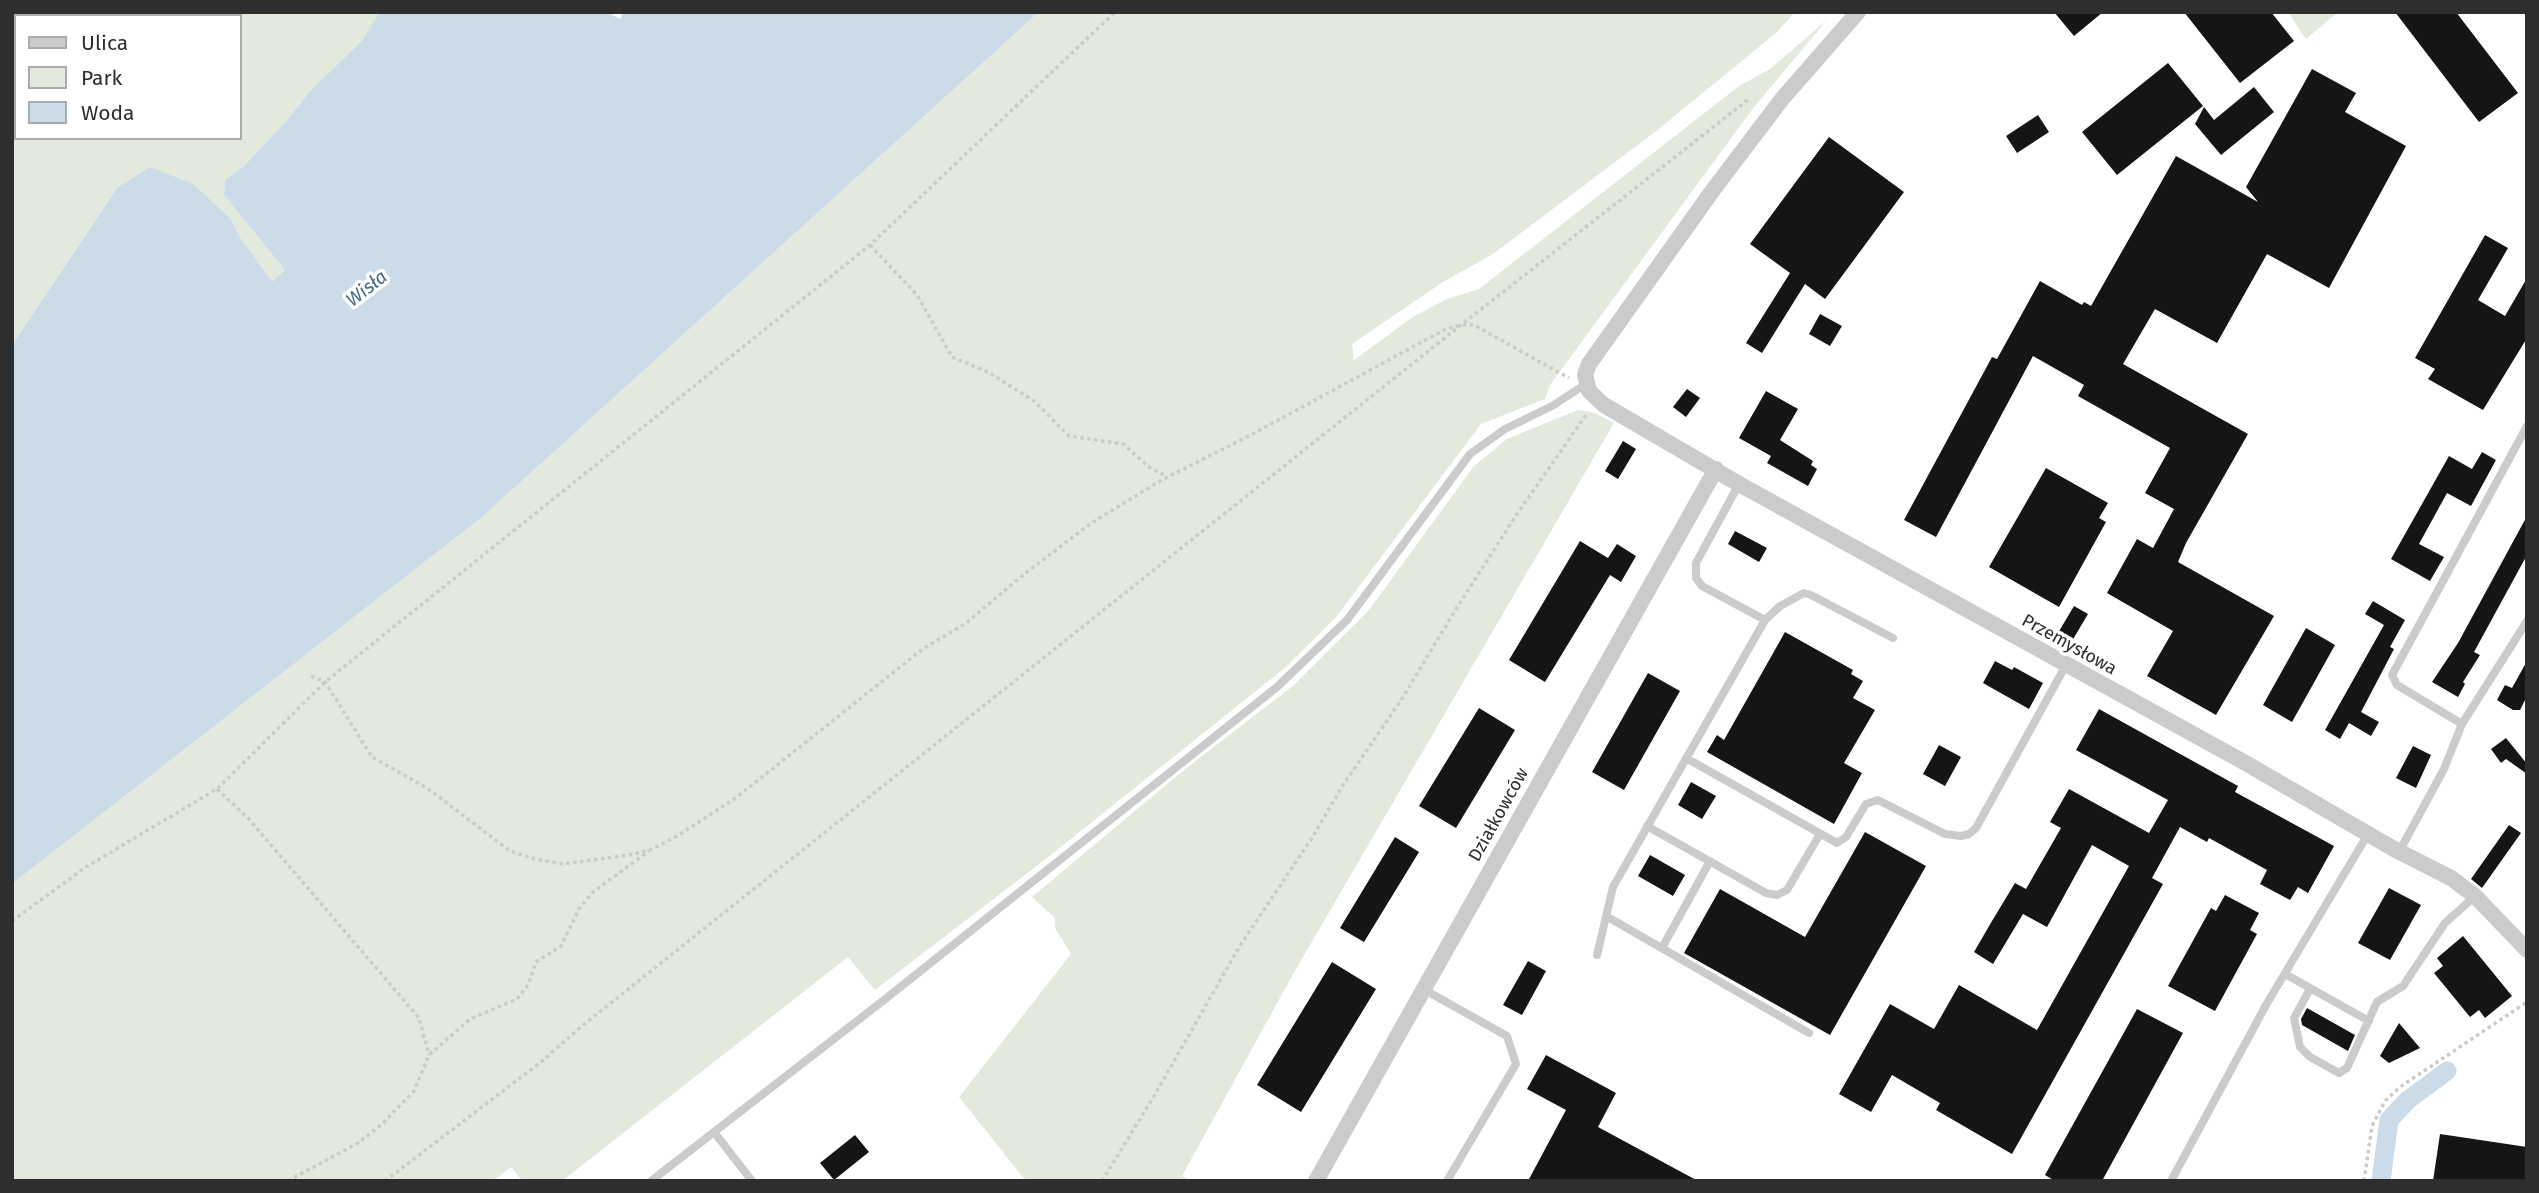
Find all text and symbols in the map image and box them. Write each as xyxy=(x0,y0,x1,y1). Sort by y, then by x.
legend xyxy=(14,14,242,140)
text: Ulica xyxy=(81,30,128,56)
text: Park xyxy=(81,65,122,91)
text: Woda xyxy=(81,100,134,126)
water label: Wisła xyxy=(342,266,392,312)
street label: Przemysłowa xyxy=(2018,610,2120,680)
street label: Działkowców xyxy=(1464,764,1534,866)

